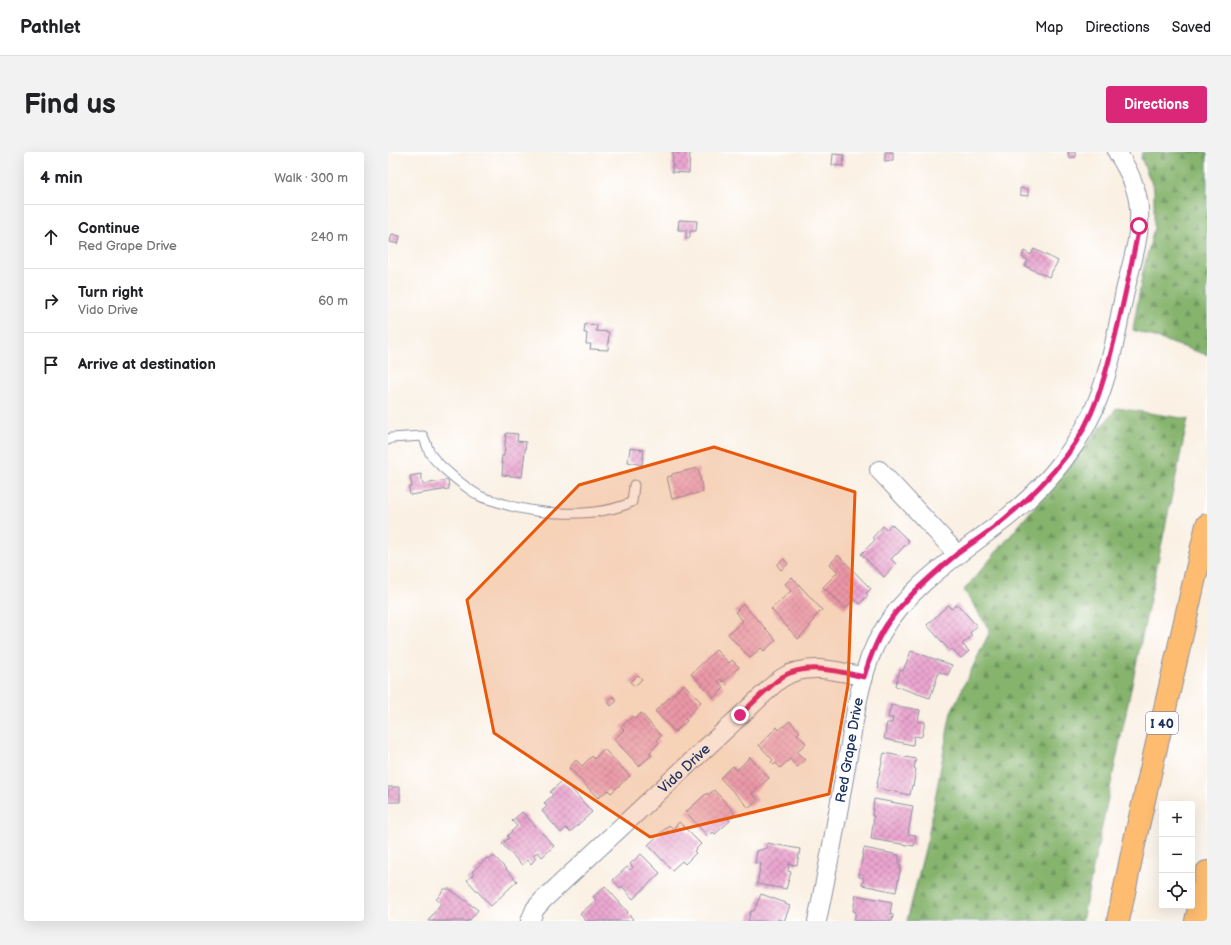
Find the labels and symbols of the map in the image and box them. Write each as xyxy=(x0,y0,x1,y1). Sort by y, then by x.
route start xyxy=(1130,217,1148,235)
street label: Red Grape Drive xyxy=(832,696,867,804)
route end xyxy=(731,706,749,724)
road number: I 40 xyxy=(1146,712,1178,734)
street label: Vido Drive xyxy=(655,740,714,797)

